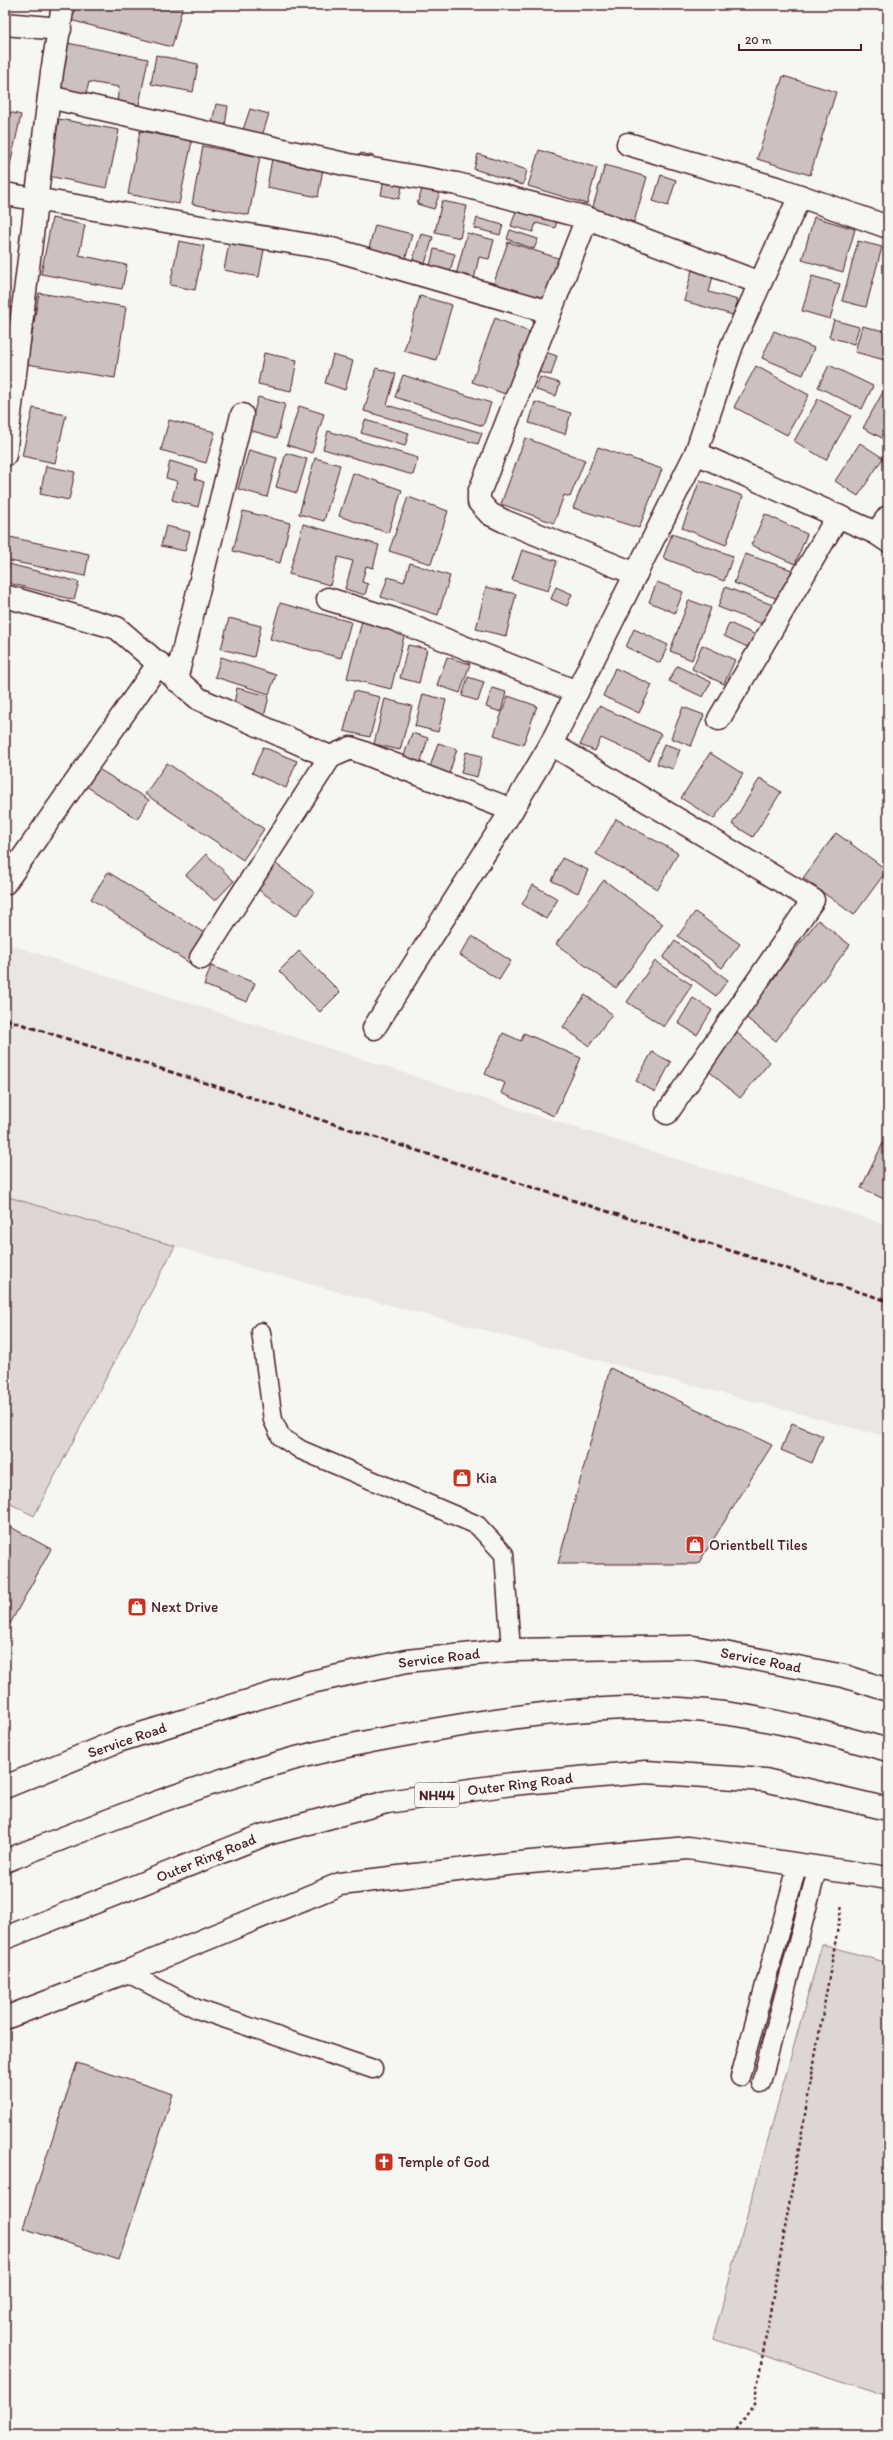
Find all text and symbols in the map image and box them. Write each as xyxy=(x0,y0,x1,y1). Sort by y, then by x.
scale bar xyxy=(739,26,861,52)
text: 20 m xyxy=(745,33,772,47)
shop icon: Kia xyxy=(451,1467,473,1489)
place label: Kia xyxy=(476,1469,497,1487)
shop icon: Orientbell Tiles xyxy=(684,1534,706,1556)
place label: Orientbell Tiles xyxy=(709,1536,808,1554)
shop icon: Next Drive xyxy=(126,1596,148,1618)
place label: Next Drive xyxy=(151,1598,218,1616)
street label: Service Road xyxy=(719,1643,804,1677)
street label: Service Road xyxy=(397,1644,482,1672)
street label: Service Road xyxy=(85,1718,170,1762)
street label: Outer Ring Road xyxy=(466,1769,574,1799)
road number: NH44 xyxy=(415,1783,459,1807)
street label: Outer Ring Road xyxy=(154,1830,258,1886)
church icon: Temple of God xyxy=(373,2151,395,2173)
place label: Temple of God xyxy=(398,2153,490,2171)

